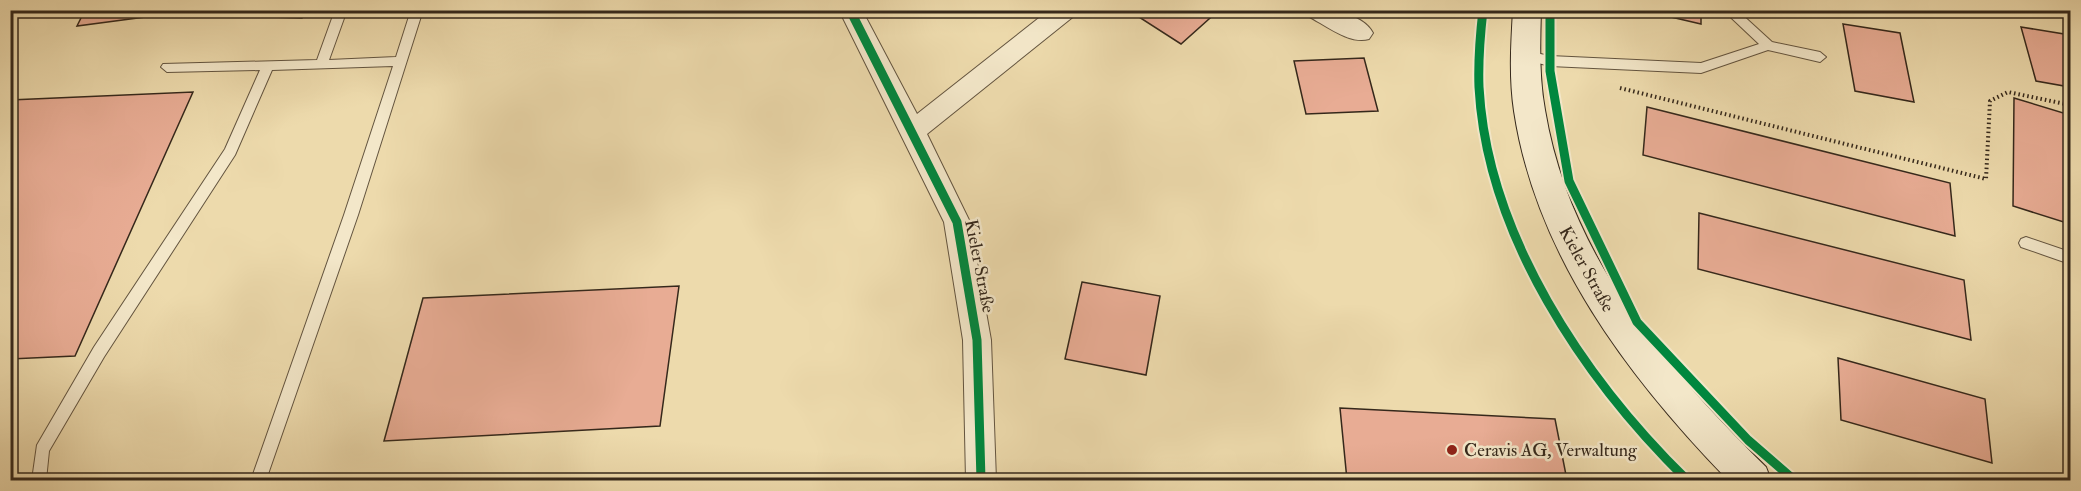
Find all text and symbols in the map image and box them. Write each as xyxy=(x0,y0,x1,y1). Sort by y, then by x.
street label: Kieler Straße xyxy=(959,217,1000,315)
street label: Kieler Straße xyxy=(1554,222,1620,317)
place label: Ceravis AG, Verwaltung xyxy=(1464,439,1638,462)
marker: Ceravis AG, Verwaltung xyxy=(1445,443,1459,457)

